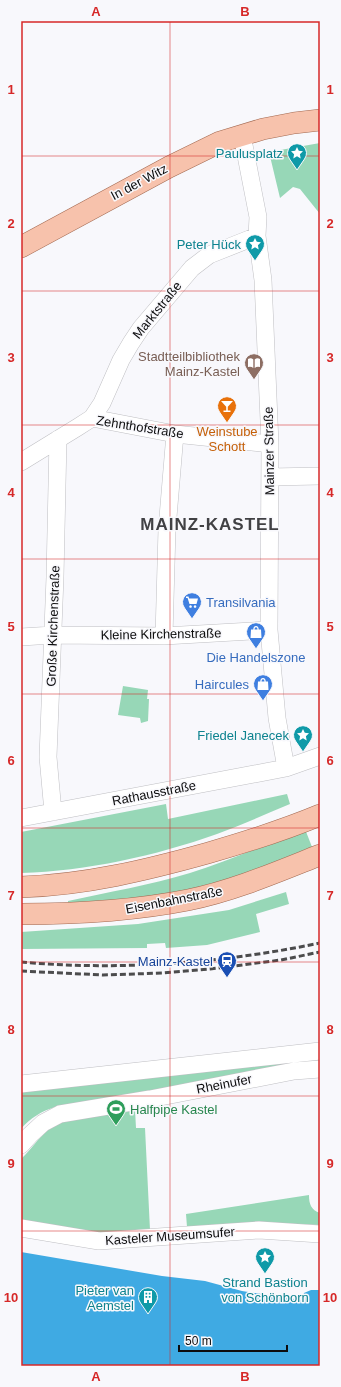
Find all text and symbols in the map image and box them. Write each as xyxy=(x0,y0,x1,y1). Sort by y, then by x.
text: A xyxy=(91,4,101,19)
text: B xyxy=(240,4,250,19)
text: 1 xyxy=(7,82,15,97)
text: 1 xyxy=(326,82,334,97)
place icon: Paulusplatz xyxy=(286,142,308,170)
place label: Paulusplatz xyxy=(216,146,283,161)
street label: In der Witz xyxy=(108,161,170,203)
text: 2 xyxy=(7,216,15,231)
text: 2 xyxy=(326,216,334,231)
place icon: Peter Hück xyxy=(244,233,266,261)
place label: Peter Hück xyxy=(177,237,241,252)
street label: Marktstraße xyxy=(129,278,185,342)
place label: Stadtteilbibliothek Mainz-Kastel xyxy=(138,349,240,379)
text: 3 xyxy=(7,350,15,365)
text: 3 xyxy=(326,350,334,365)
library icon: Stadtteilbibliothek Mainz-Kastel xyxy=(243,352,265,380)
bar icon: Weinstube Schott xyxy=(216,395,238,423)
street label: Mainzer Straße xyxy=(261,406,277,496)
street label: Zehnthofstraße xyxy=(95,413,185,441)
place label: Weinstube Schott xyxy=(196,424,258,454)
text: 4 xyxy=(7,485,15,500)
text: 4 xyxy=(326,485,334,500)
district label: MAINZ-KASTEL xyxy=(140,515,280,534)
street label: Große Kirchenstraße xyxy=(43,565,63,687)
supermarket icon: Transilvania xyxy=(181,591,203,619)
place label: Transilvania xyxy=(206,595,276,610)
text: 5 xyxy=(7,619,15,634)
text: 5 xyxy=(326,619,334,634)
shop icon: Die Handelszone xyxy=(245,621,267,649)
street label: Kleine Kirchenstraße xyxy=(101,625,221,643)
place label: Die Handelszone xyxy=(206,650,306,665)
shop icon: Haircules xyxy=(252,673,274,701)
place label: Haircules xyxy=(195,677,249,692)
place icon: Friedel Janecek xyxy=(292,724,314,752)
place label: Friedel Janecek xyxy=(197,728,289,743)
text: 6 xyxy=(7,753,15,768)
text: 6 xyxy=(326,753,334,768)
street label: Rathausstraße xyxy=(111,778,197,808)
street label: Eisenbahnstraße xyxy=(124,883,224,917)
text: 7 xyxy=(7,888,15,903)
text: 7 xyxy=(326,888,334,903)
station icon: Mainz-Kastel xyxy=(216,950,238,978)
place label: Mainz-Kastel xyxy=(138,954,213,969)
text: 8 xyxy=(7,1022,15,1037)
text: 8 xyxy=(326,1022,334,1037)
street label: Rheinufer xyxy=(195,1071,254,1097)
sports icon: Halfpipe Kastel xyxy=(105,1098,127,1126)
place label: Halfpipe Kastel xyxy=(130,1102,218,1117)
text: 9 xyxy=(7,1156,15,1171)
text: 9 xyxy=(326,1156,334,1171)
street label: Kasteler Museumsufer xyxy=(105,1224,236,1248)
place icon: Strand Bastion von Schönborn xyxy=(254,1246,276,1274)
place label: Strand Bastion von Schönborn xyxy=(221,1275,309,1305)
place label: Pieter van Aemstel xyxy=(75,1283,134,1313)
building icon: Pieter van Aemstel xyxy=(137,1286,159,1314)
text: 10 xyxy=(4,1290,18,1305)
text: 10 xyxy=(323,1290,337,1305)
scale bar xyxy=(179,1327,287,1353)
text: 50 m xyxy=(185,1334,212,1348)
text: A xyxy=(91,1369,101,1384)
text: B xyxy=(240,1369,250,1384)

